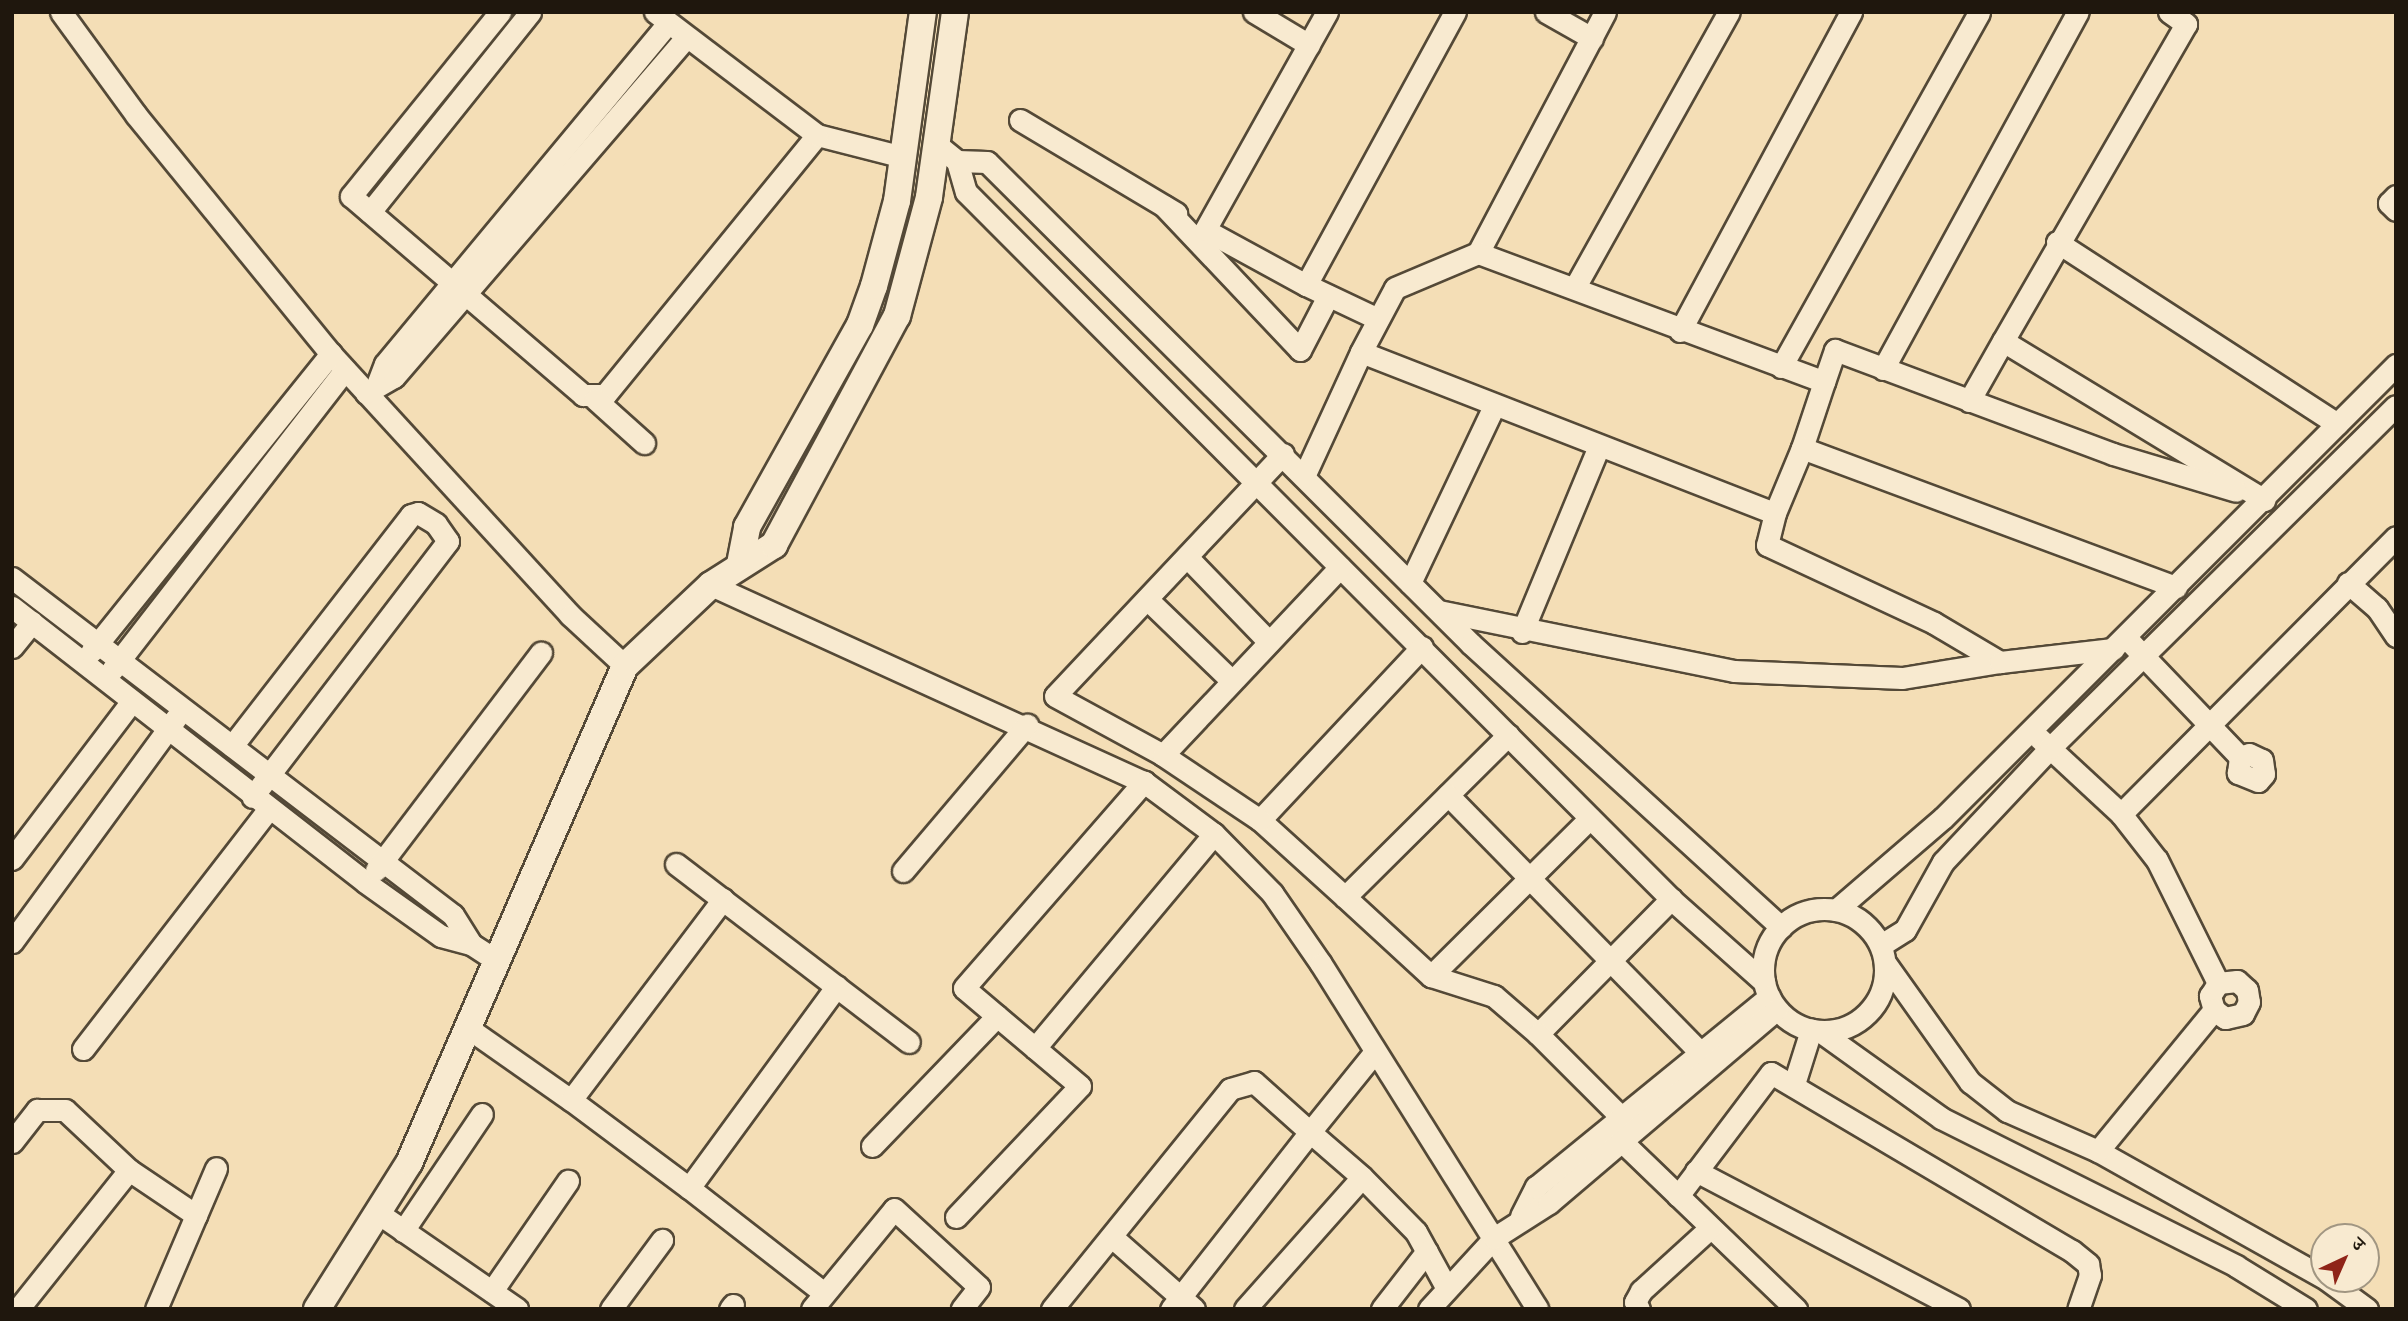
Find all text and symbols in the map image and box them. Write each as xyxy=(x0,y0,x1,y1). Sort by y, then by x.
north arrow xyxy=(2310,1223,2380,1293)
text: उ xyxy=(2346,1232,2370,1256)

